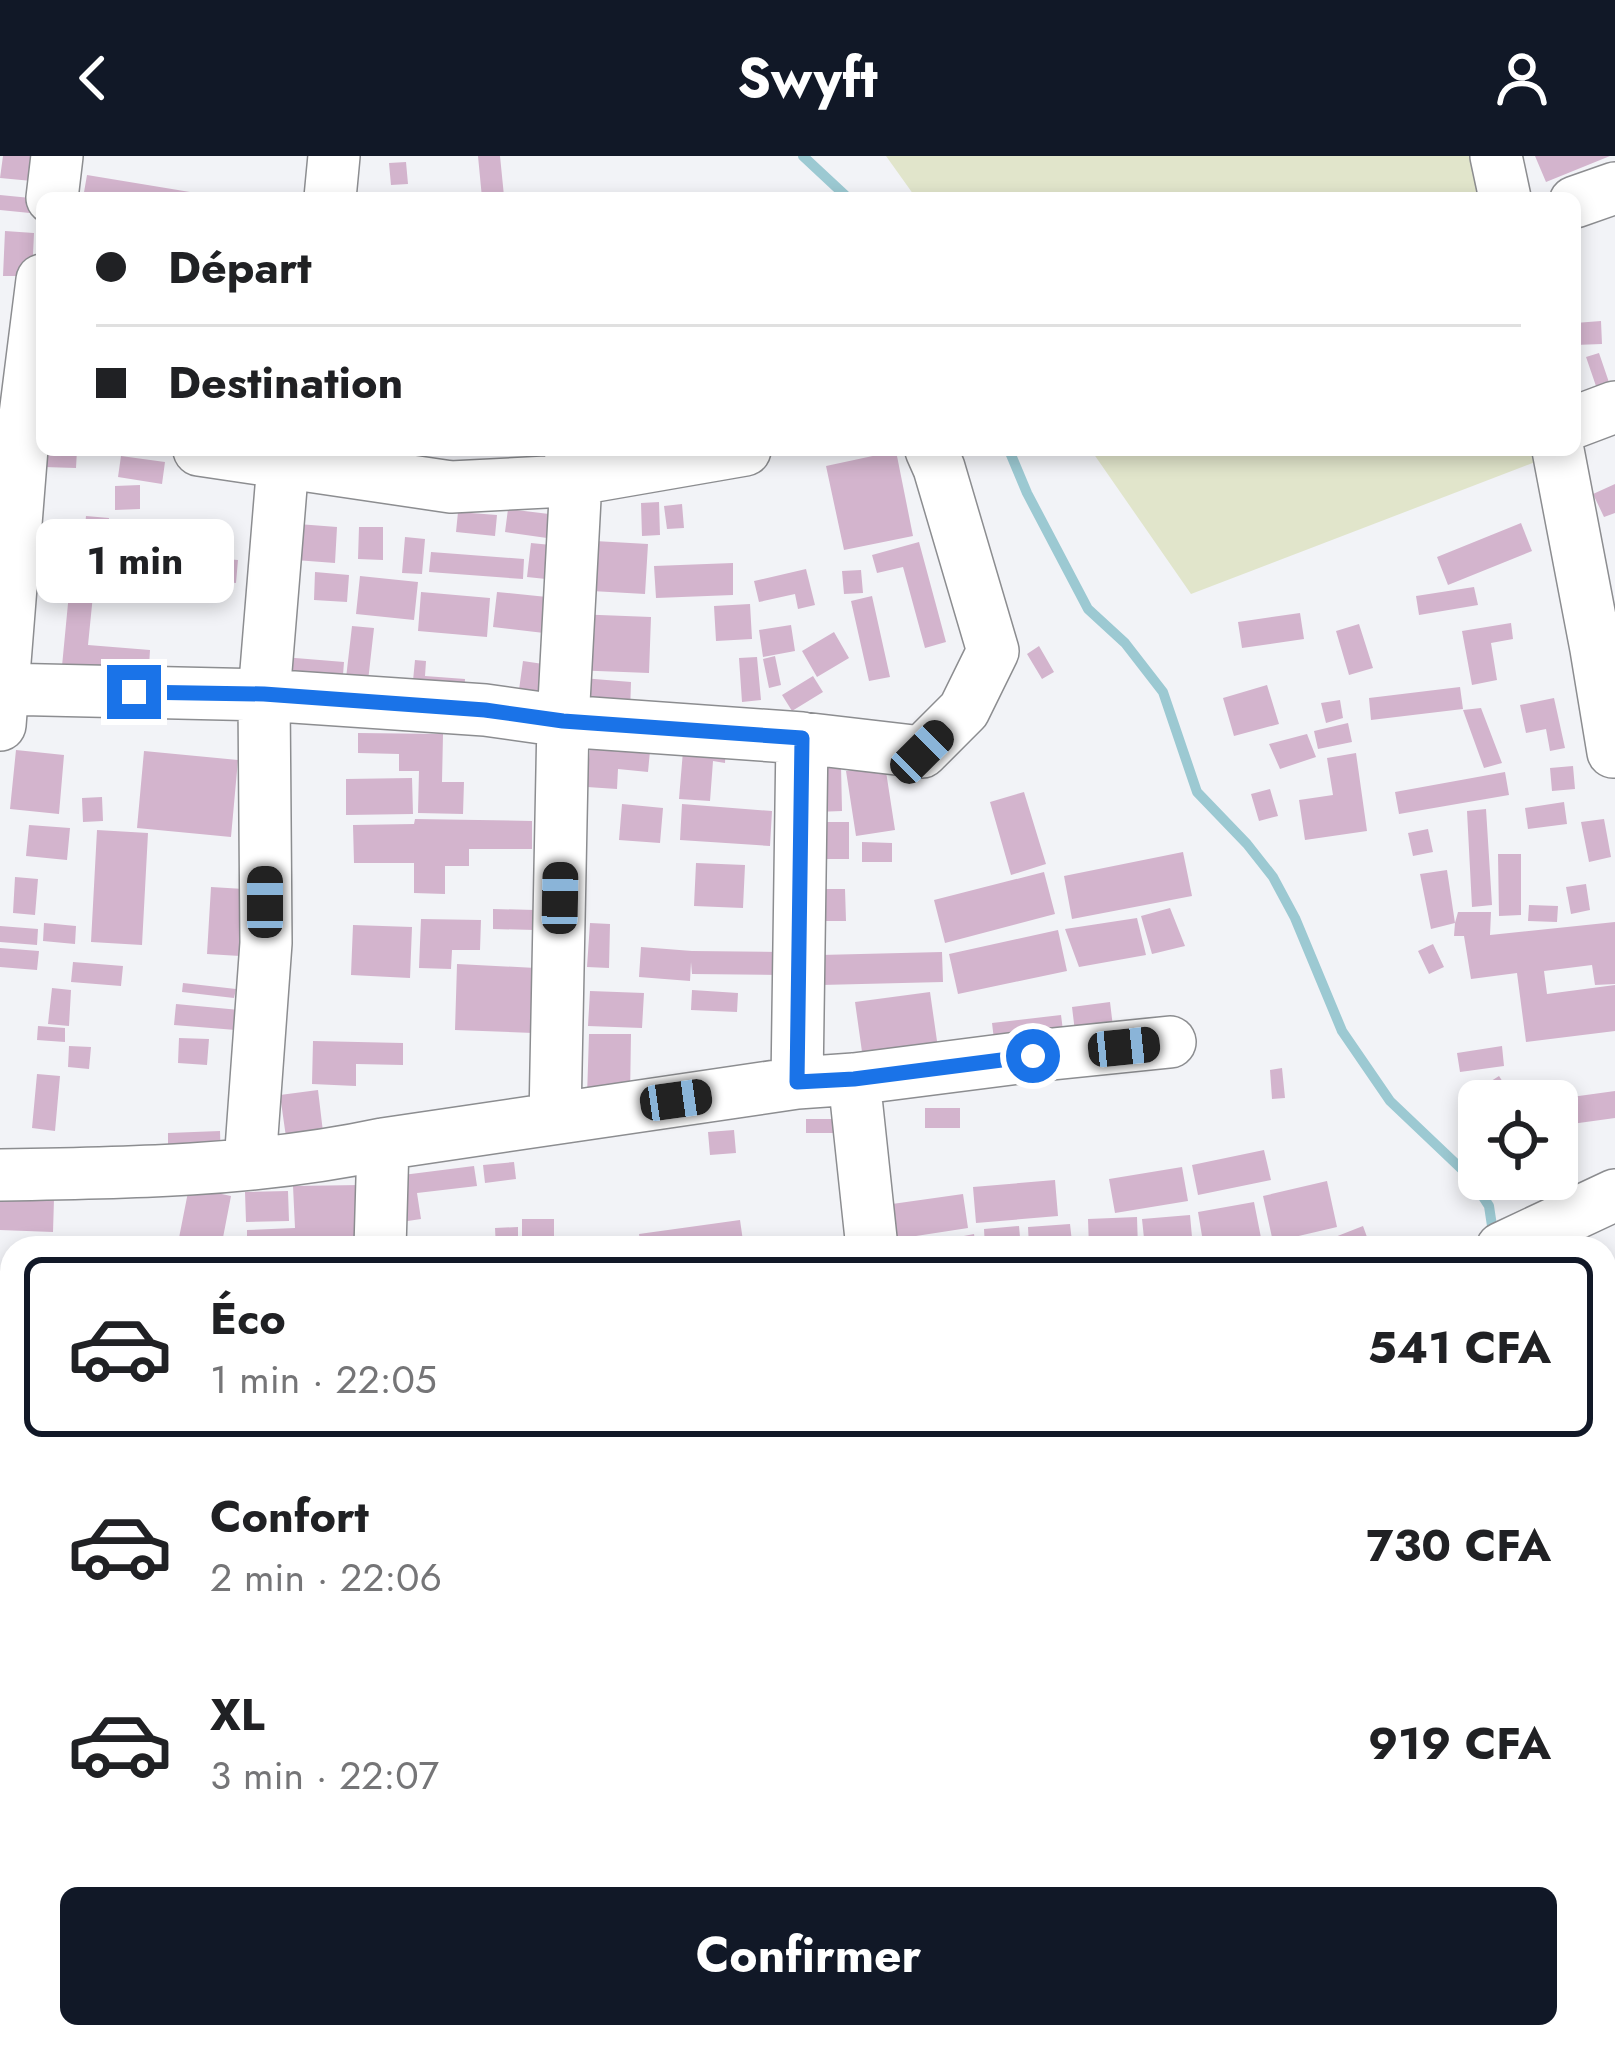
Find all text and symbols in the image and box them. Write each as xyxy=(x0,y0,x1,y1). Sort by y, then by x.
text: Swyft xyxy=(737,39,878,117)
icon: back xyxy=(60,45,126,111)
icon: person xyxy=(1489,45,1555,111)
text: Départ xyxy=(168,235,312,300)
text: Destination xyxy=(168,350,403,415)
callout: 1 min xyxy=(35,518,233,602)
text: 1 min xyxy=(87,532,183,589)
route end xyxy=(107,665,161,719)
car xyxy=(884,714,960,790)
car xyxy=(541,862,579,934)
car xyxy=(247,866,283,938)
car xyxy=(1086,1025,1162,1069)
route start xyxy=(1006,1029,1060,1083)
car xyxy=(638,1077,714,1123)
map controls xyxy=(1458,1080,1578,1200)
button: locate xyxy=(1458,1080,1578,1200)
text: Éco xyxy=(210,1286,286,1351)
icon: car xyxy=(66,1293,174,1401)
text: 541 CFA xyxy=(1368,1315,1551,1380)
text: 1 min · 22:05 xyxy=(210,1351,437,1408)
text: Confort xyxy=(210,1484,369,1549)
icon: car xyxy=(66,1491,174,1599)
text: 730 CFA xyxy=(1366,1513,1551,1578)
text: 2 min · 22:06 xyxy=(210,1549,442,1606)
text: XL xyxy=(210,1682,265,1747)
icon: car xyxy=(66,1689,174,1797)
text: 919 CFA xyxy=(1368,1711,1551,1776)
text: 3 min · 22:07 xyxy=(210,1747,439,1804)
button: Confirmer xyxy=(60,1887,1557,2025)

